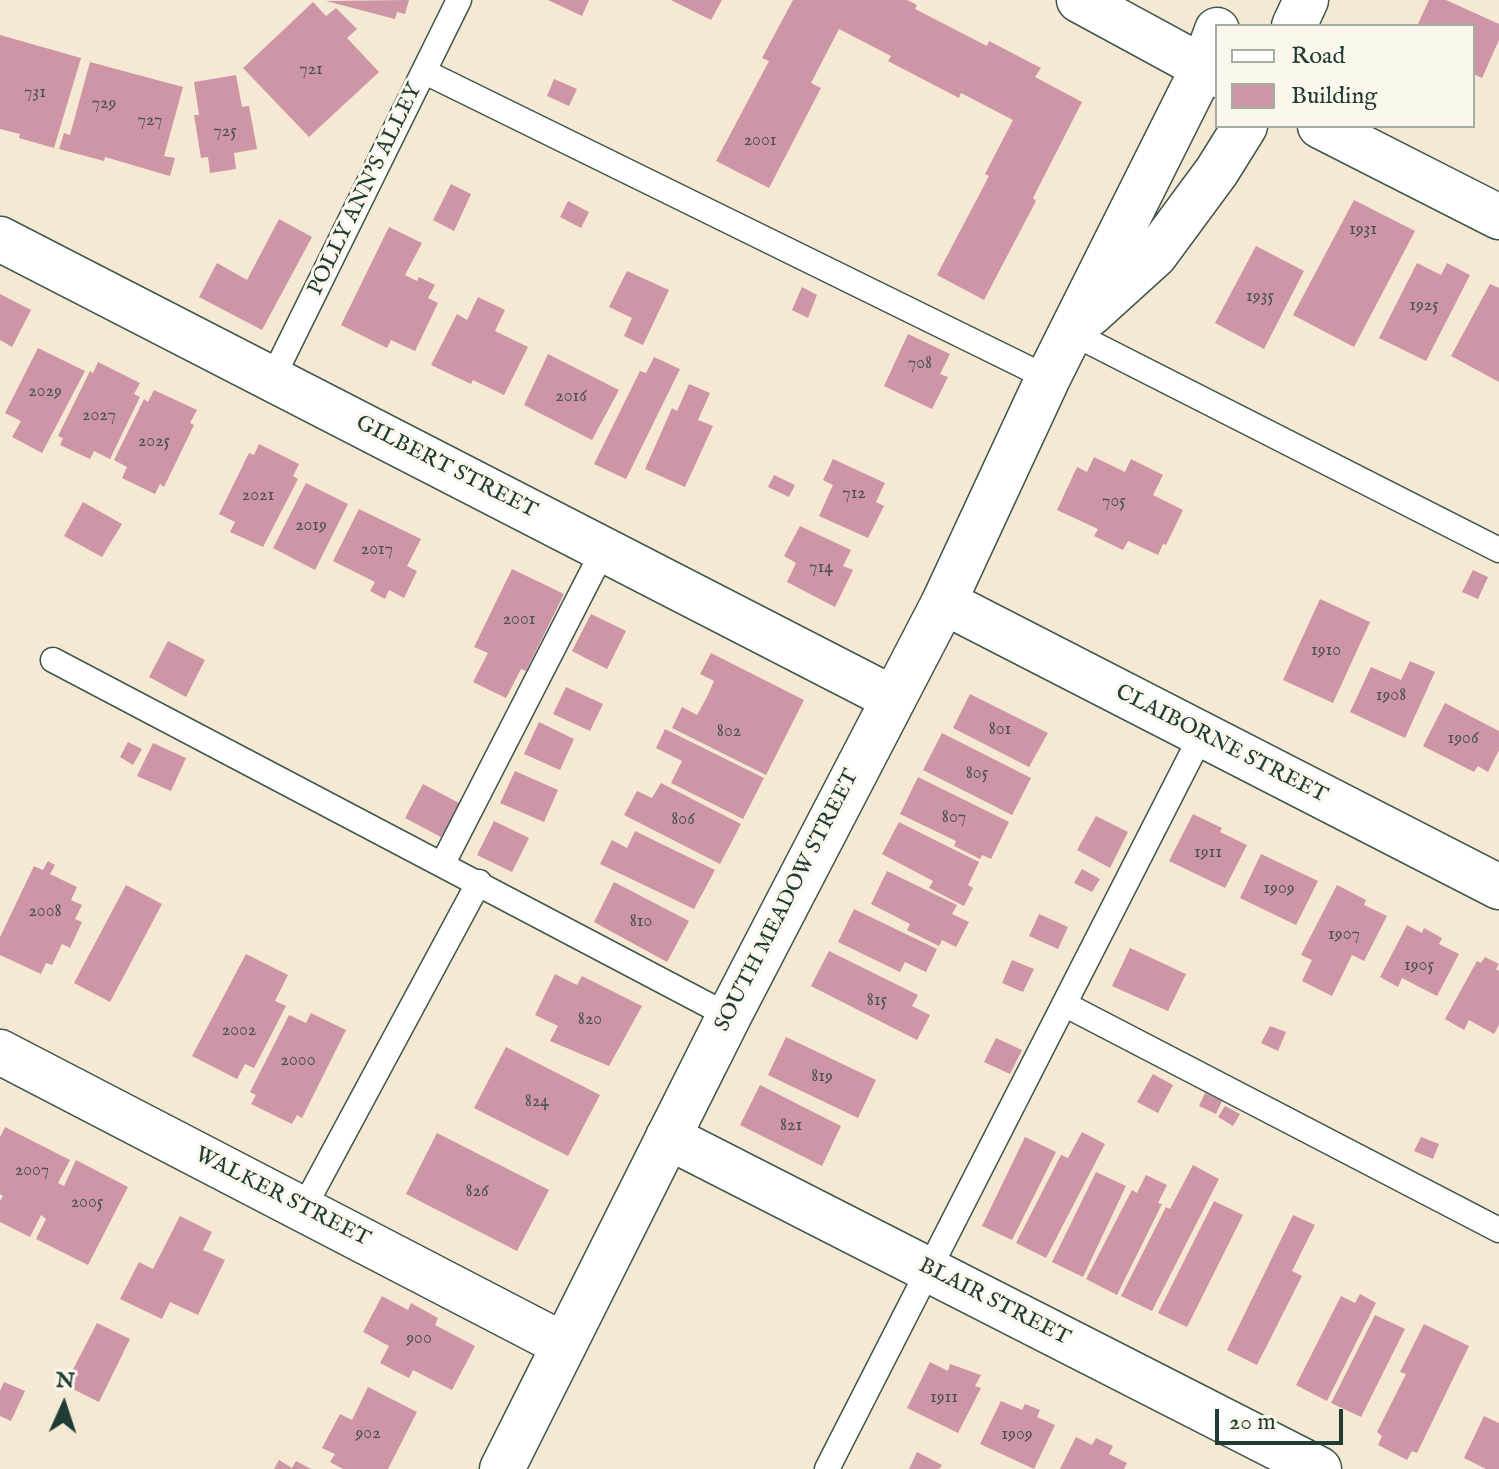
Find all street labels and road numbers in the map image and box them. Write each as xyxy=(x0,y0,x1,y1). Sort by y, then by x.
street label: POLLY ANN'S ALLEY xyxy=(303,80,429,300)
street label: GILBERT STREET xyxy=(351,411,541,525)
street label: CLAIBORNE STREET xyxy=(1111,680,1331,810)
street label: SOUTH MEADOW STREET xyxy=(710,766,866,1036)
street label: WALKER STREET xyxy=(190,1142,374,1254)
street label: BLAIR STREET xyxy=(914,1253,1074,1353)

